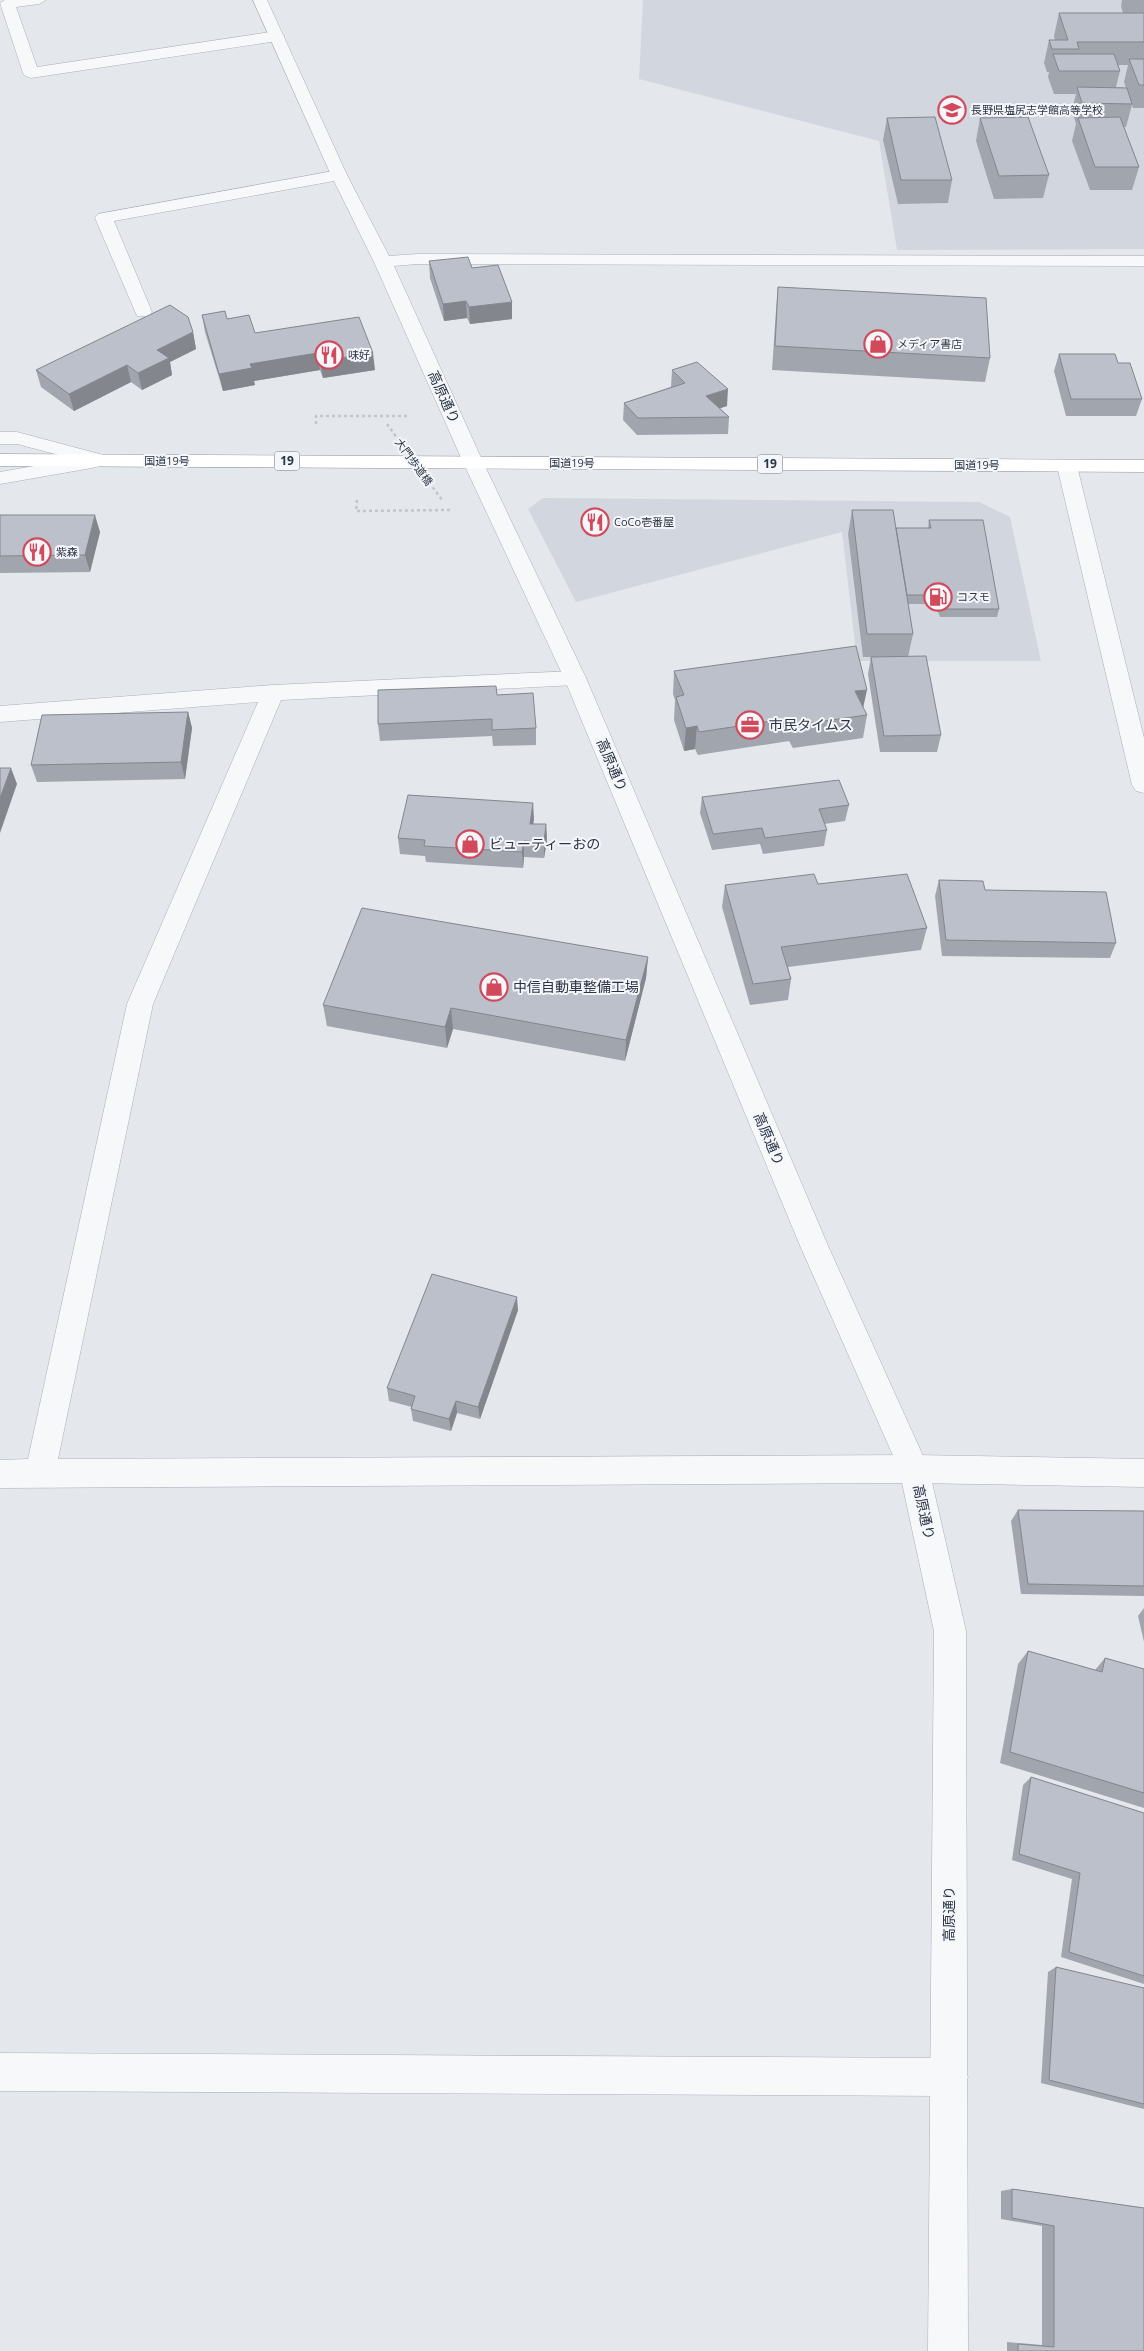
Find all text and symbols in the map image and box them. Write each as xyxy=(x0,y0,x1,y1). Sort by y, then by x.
school or university icon: 長野県塩尻志学館高等学校 xyxy=(937,95,967,125)
place label: 長野県塩尻志学館高等学校 xyxy=(971,102,1103,117)
shop icon: メディア書店 xyxy=(863,329,893,359)
place label: メディア書店 xyxy=(897,336,962,351)
restaurant icon: 味好 xyxy=(314,340,344,370)
place label: 味好 xyxy=(348,347,370,362)
street label: 高原通り xyxy=(424,367,465,426)
street label: 大門歩道橋 xyxy=(392,435,437,488)
road number: 19 xyxy=(274,452,300,471)
street label: 国道19号 xyxy=(144,453,190,468)
road number: 19 xyxy=(758,454,782,474)
street label: 国道19号 xyxy=(549,455,595,470)
street label: 国道19号 xyxy=(954,457,1000,472)
restaurant icon: CoCo壱番屋 xyxy=(580,507,610,537)
place label: CoCo壱番屋 xyxy=(614,514,674,529)
restaurant icon: 紫森 xyxy=(22,537,52,567)
place label: 紫森 xyxy=(56,544,78,559)
fuel station icon: コスモ xyxy=(923,582,953,612)
place label: コスモ xyxy=(957,589,990,604)
office icon: 市民タイムス xyxy=(735,710,765,740)
place label: 市民タイムス xyxy=(769,715,853,734)
street label: 高原通り xyxy=(593,735,632,794)
shop icon: ビューティーおの xyxy=(455,829,485,859)
place label: ビューティーおの xyxy=(489,834,600,853)
shop icon: 中信自動車整備工場 xyxy=(479,972,509,1002)
place label: 中信自動車整備工場 xyxy=(513,977,639,996)
street label: 高原通り xyxy=(750,1109,789,1168)
street label: 高原通り xyxy=(909,1483,940,1541)
street label: 高原通り xyxy=(939,1886,958,1942)

